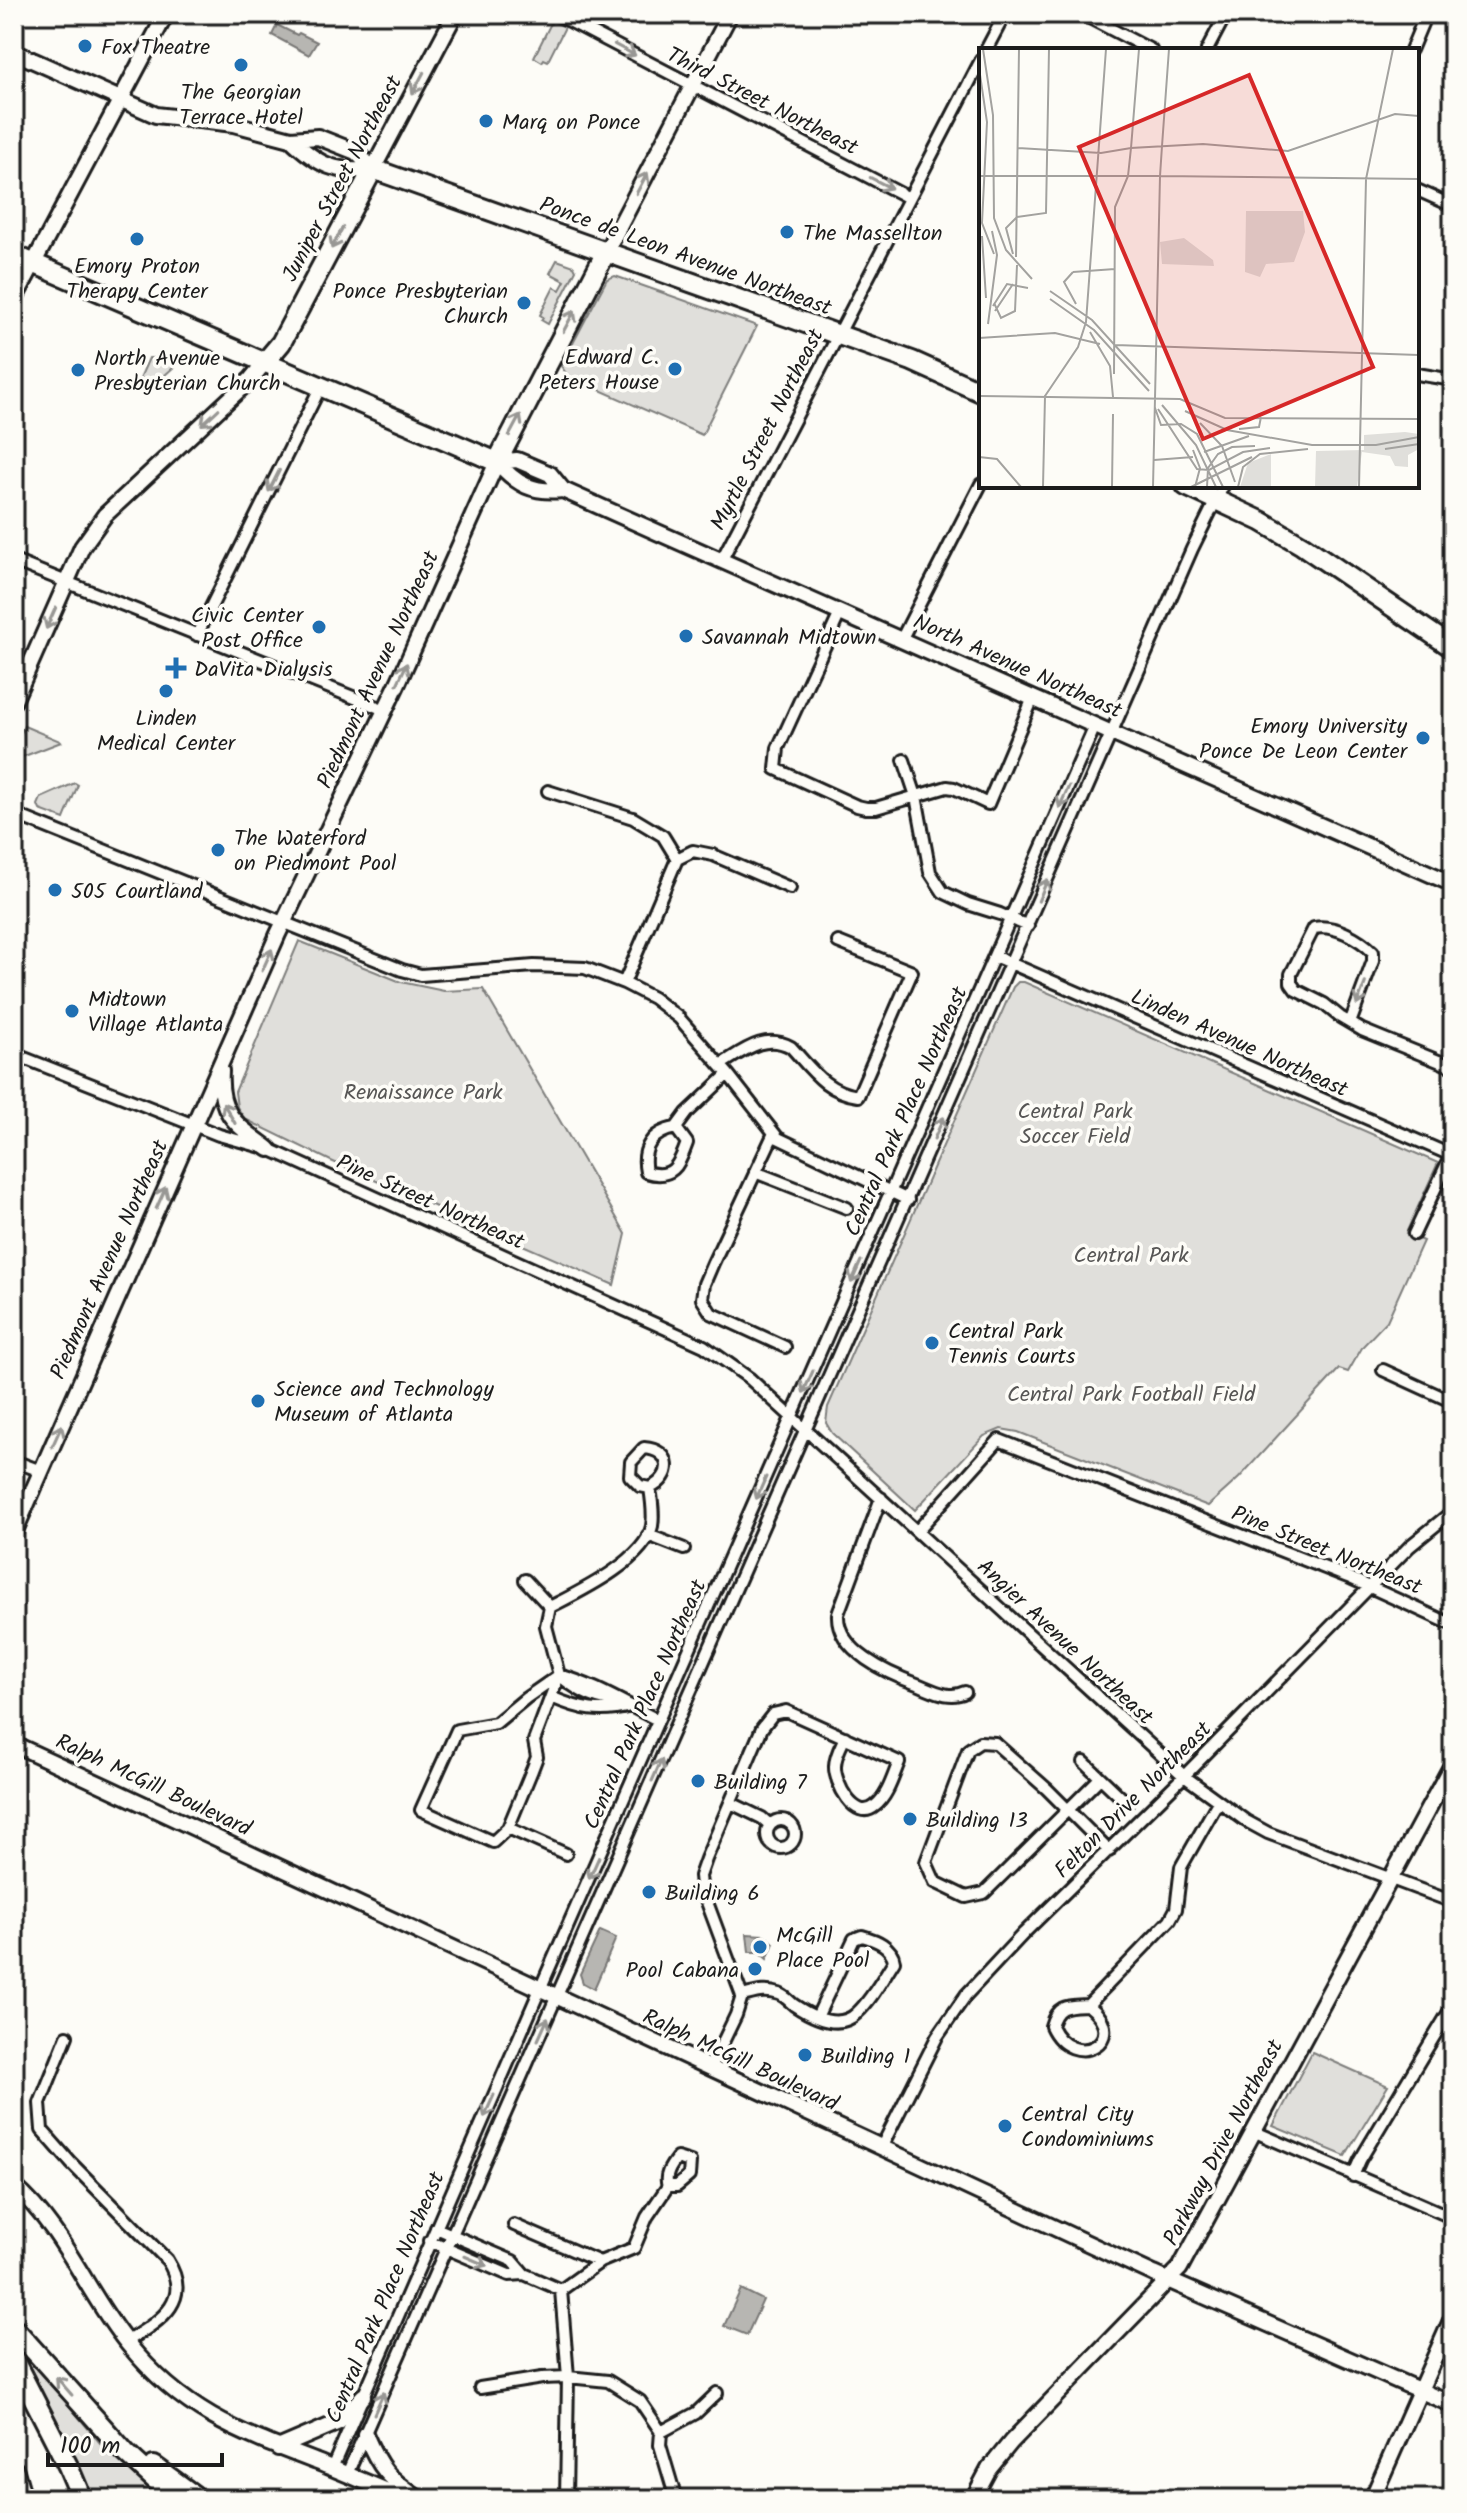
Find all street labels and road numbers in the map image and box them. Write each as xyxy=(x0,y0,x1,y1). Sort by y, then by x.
street label: Third Street Northeast xyxy=(660,39,864,166)
street label: Juniper Street Northeast xyxy=(274,69,413,289)
street label: Ponce de Leon Avenue Northeast xyxy=(534,188,836,327)
street label: Myrtle Street Northeast xyxy=(702,323,835,537)
street label: Piedmont Avenue Northeast xyxy=(309,545,450,795)
street label: North Avenue Northeast xyxy=(907,605,1128,729)
street label: Central Park Place Northeast xyxy=(836,981,978,1243)
street label: Linden Avenue Northeast xyxy=(1125,981,1354,1108)
street label: Piedmont Avenue Northeast xyxy=(42,1134,179,1385)
street label: Pine Street Northeast xyxy=(330,1146,530,1261)
street label: Pine Street Northeast xyxy=(1225,1497,1427,1606)
street label: Angier Avenue Northeast xyxy=(968,1551,1161,1735)
street label: Central Park Place Northeast xyxy=(575,1574,717,1836)
street label: Felton Drive Northeast xyxy=(1047,1713,1221,1888)
street label: Ralph McGill Boulevard xyxy=(49,1725,258,1848)
street label: Ralph McGill Boulevard xyxy=(636,2000,845,2123)
street label: Parkway Drive Northeast xyxy=(1155,2033,1294,2253)
street label: Central Park Place Northeast xyxy=(317,2166,455,2429)

